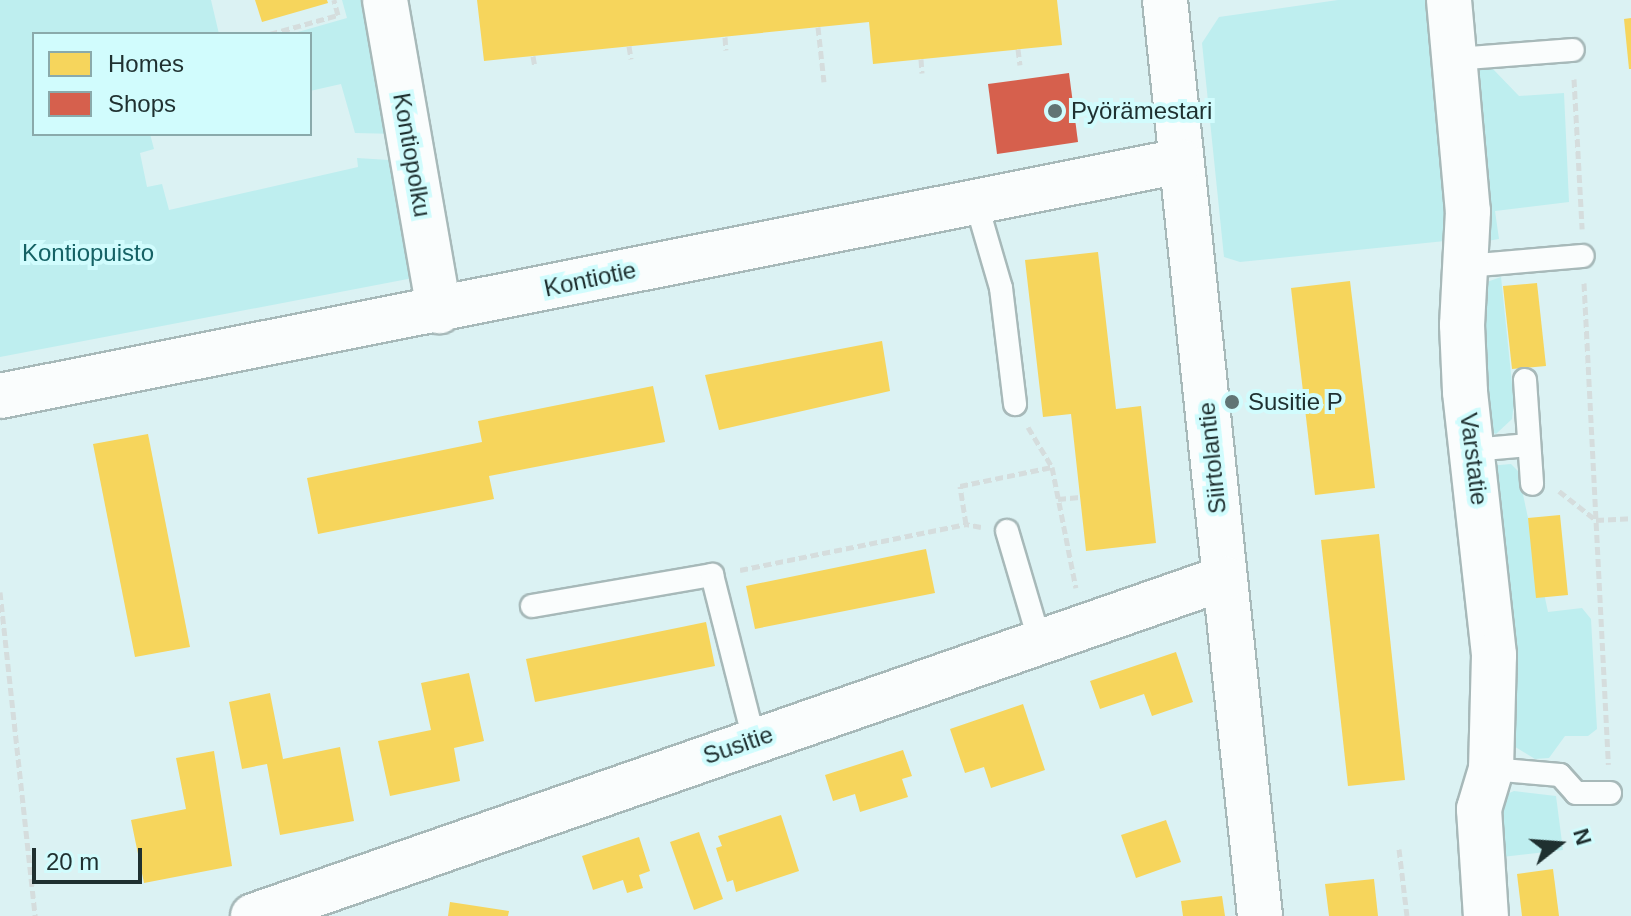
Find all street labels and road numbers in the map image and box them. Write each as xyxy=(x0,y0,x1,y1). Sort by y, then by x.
street label: Kontiopolku xyxy=(387,91,437,219)
street label: Kontiotie xyxy=(541,255,639,303)
street label: Siirtolantie xyxy=(1192,401,1232,515)
street label: Varstatie xyxy=(1454,411,1494,507)
street label: Susitie xyxy=(699,720,777,770)

